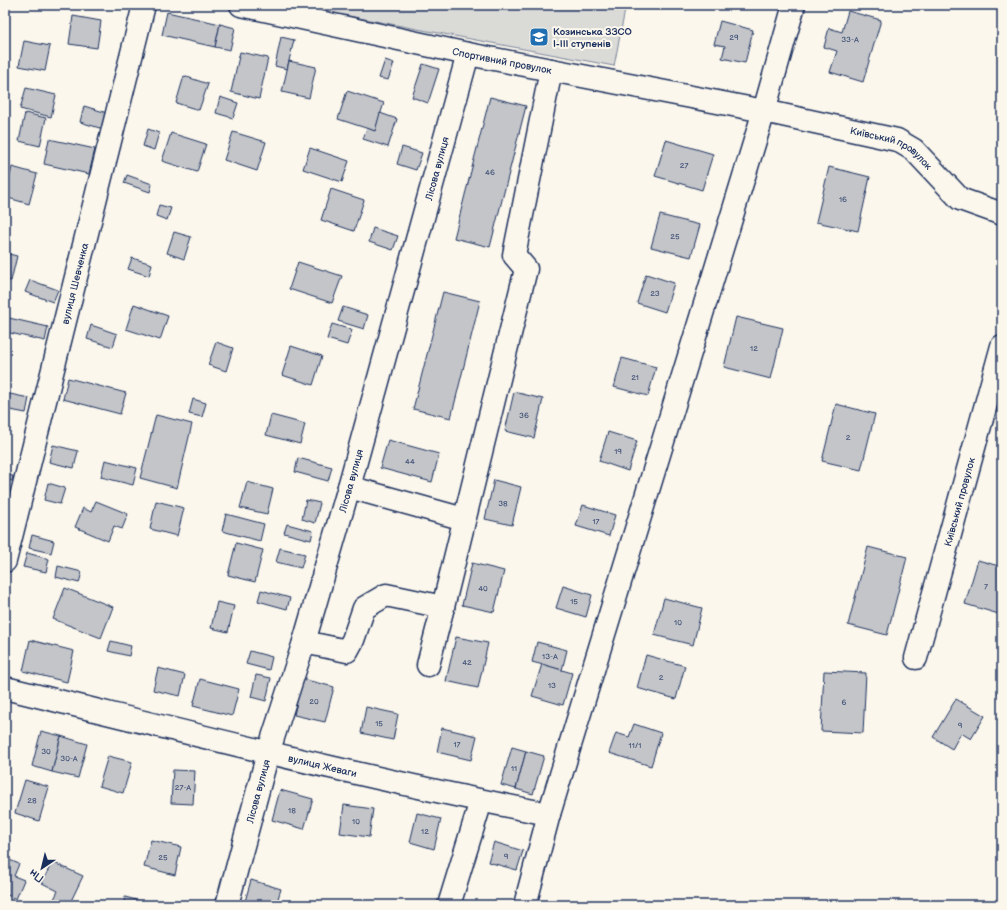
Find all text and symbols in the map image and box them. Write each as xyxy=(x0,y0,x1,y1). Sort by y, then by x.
school or university icon: Козинська ЗЗСО І-ІІІ ступенів xyxy=(528,26,550,48)
place label: Козинська ЗЗСО І-ІІІ ступенів xyxy=(553,26,632,50)
house number: 29 xyxy=(729,33,739,42)
house number: 33-А xyxy=(841,35,859,44)
street label: Спортивний провулок xyxy=(451,46,553,77)
street label: Київський провулок xyxy=(849,125,935,173)
street label: Лісова вулиця xyxy=(423,135,452,203)
house number: 27 xyxy=(680,161,688,170)
house number: 46 xyxy=(485,168,495,177)
house number: 16 xyxy=(839,195,847,204)
house number: 25 xyxy=(670,232,680,241)
street label: вулиця Шевченка xyxy=(59,242,91,326)
house number: 23 xyxy=(650,289,660,298)
house number: 12 xyxy=(750,344,758,353)
house number: 21 xyxy=(631,373,639,382)
house number: 36 xyxy=(519,411,529,420)
house number: 2 xyxy=(846,433,851,442)
street label: Лісова вулиця xyxy=(337,447,366,515)
house number: 19 xyxy=(614,447,622,456)
street label: Київський провулок xyxy=(942,456,978,548)
house number: 44 xyxy=(405,457,415,466)
house number: 38 xyxy=(498,499,508,508)
house number: 17 xyxy=(592,517,600,526)
house number: 7 xyxy=(984,582,988,591)
house number: 40 xyxy=(478,584,488,593)
house number: 15 xyxy=(570,597,578,606)
house number: 10 xyxy=(674,618,682,627)
house number: 13-А xyxy=(542,652,558,661)
house number: 42 xyxy=(462,658,472,667)
house number: 2 xyxy=(659,673,664,682)
house number: 13 xyxy=(548,681,556,690)
house number: 20 xyxy=(309,697,319,706)
house number: 6 xyxy=(842,698,847,707)
house number: 15 xyxy=(375,719,383,728)
house number: 9 xyxy=(958,721,963,730)
house number: 17 xyxy=(453,740,461,749)
house number: 11/1 xyxy=(629,741,641,750)
house number: 30 xyxy=(41,747,51,756)
street label: вулиця Жеваги xyxy=(287,752,358,780)
house number: 30-А xyxy=(60,754,78,763)
street label: Лісова вулиця xyxy=(244,758,273,825)
house number: 11 xyxy=(511,764,517,773)
house number: 27-А xyxy=(175,783,191,792)
house number: 28 xyxy=(27,796,37,805)
house number: 18 xyxy=(288,806,296,815)
house number: 10 xyxy=(352,817,360,826)
house number: 12 xyxy=(421,827,429,836)
north arrow xyxy=(22,848,62,888)
house number: 9 xyxy=(504,852,509,861)
house number: 25 xyxy=(158,853,168,862)
text: Пн xyxy=(27,866,46,885)

